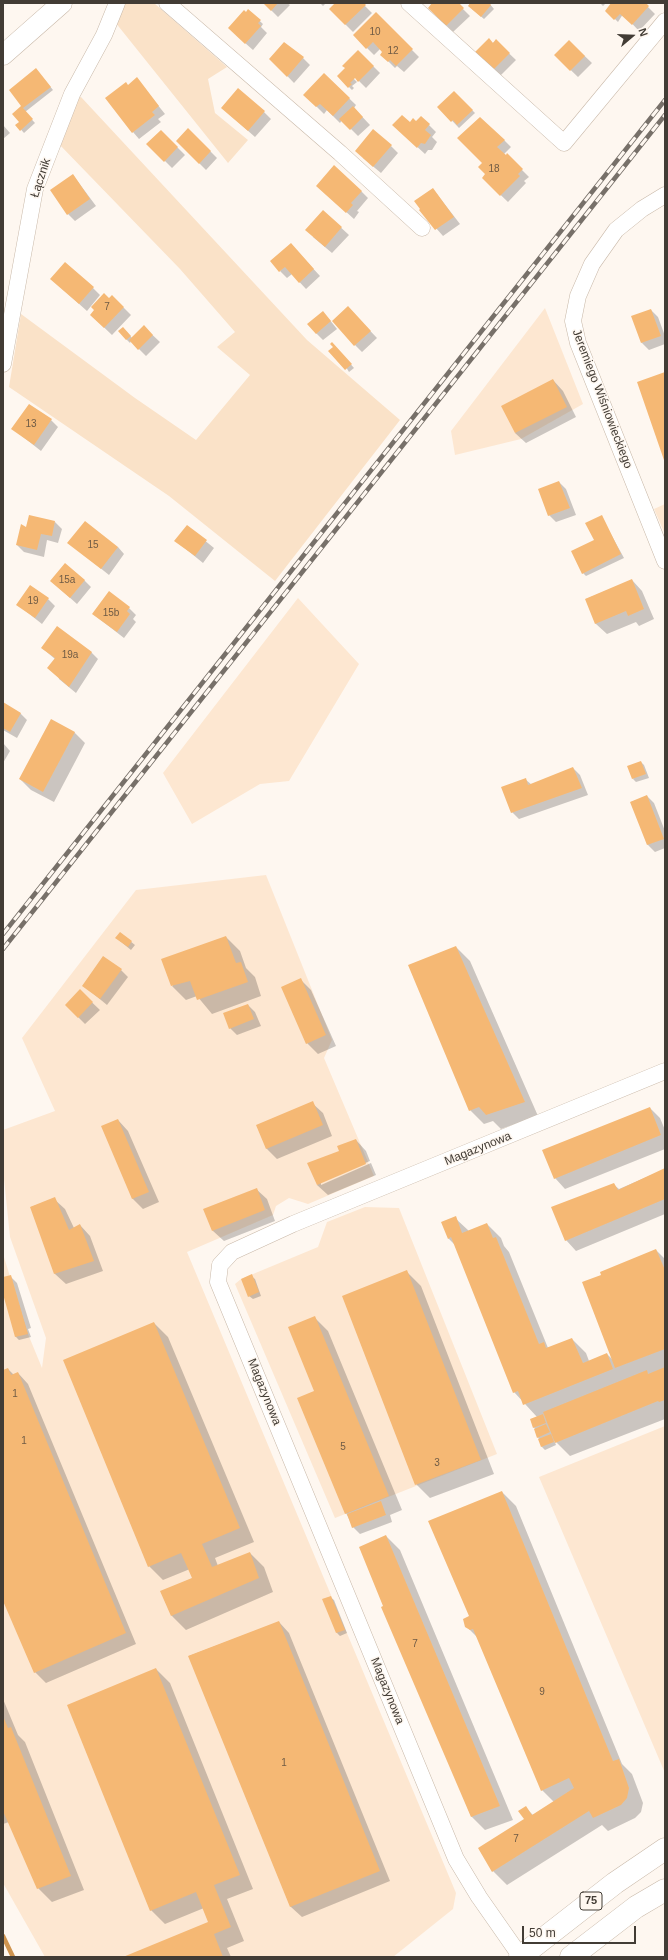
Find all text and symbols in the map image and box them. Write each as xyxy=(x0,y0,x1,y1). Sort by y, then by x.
north arrow xyxy=(612,16,652,56)
house number: 10 xyxy=(369,26,381,38)
text: N xyxy=(636,26,650,38)
house number: 12 xyxy=(387,45,399,57)
street label: Łącznik xyxy=(28,156,54,200)
house number: 18 xyxy=(488,163,500,175)
house number: 7 xyxy=(104,301,110,313)
street label: Jeremiego Wiśniowieckiego xyxy=(569,327,635,471)
house number: 13 xyxy=(25,418,37,430)
house number: 15 xyxy=(87,539,99,551)
house number: 15a xyxy=(59,574,75,586)
house number: 19 xyxy=(27,595,39,607)
house number: 15b xyxy=(103,607,119,619)
house number: 19a xyxy=(62,649,78,661)
street label: Magazynowa xyxy=(443,1129,513,1169)
street label: Magazynowa xyxy=(244,1357,284,1427)
house number: 1 xyxy=(12,1388,18,1400)
house number: 1 xyxy=(21,1435,27,1447)
house number: 5 xyxy=(340,1441,346,1453)
house number: 3 xyxy=(434,1457,440,1469)
house number: 7 xyxy=(412,1638,418,1650)
street label: Magazynowa xyxy=(367,1656,407,1726)
house number: 9 xyxy=(539,1686,545,1698)
house number: 1 xyxy=(281,1757,287,1769)
house number: 7 xyxy=(513,1833,519,1845)
road number: 75 xyxy=(580,1892,602,1910)
scale bar xyxy=(524,1918,638,1944)
text: 50 m xyxy=(529,1926,556,1940)

